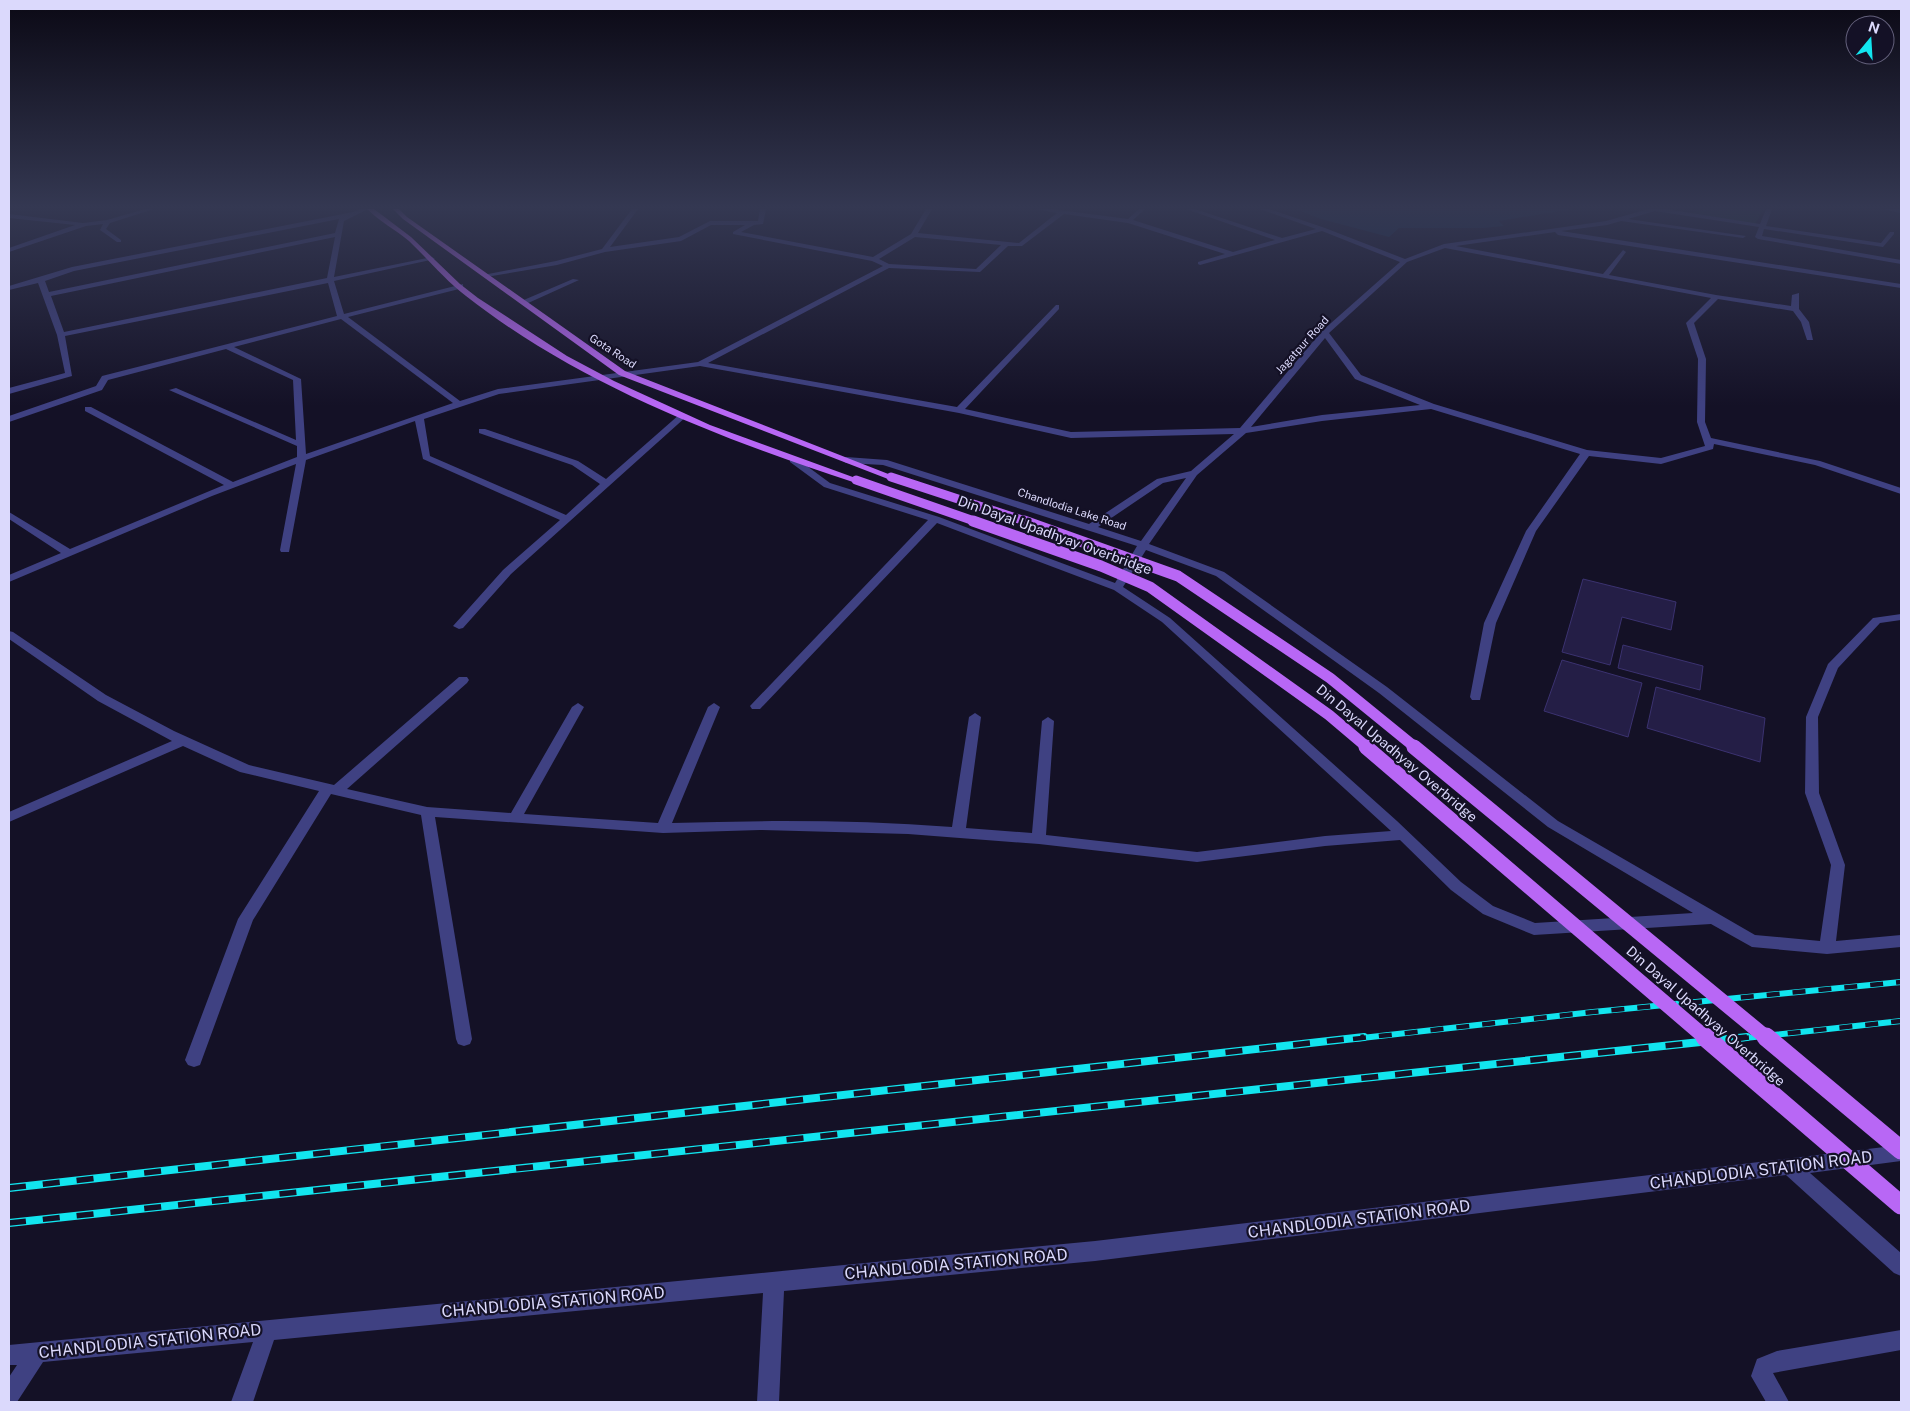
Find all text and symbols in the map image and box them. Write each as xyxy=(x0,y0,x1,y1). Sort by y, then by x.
north arrow xyxy=(1845,15,1895,65)
text: N xyxy=(1866,18,1882,37)
street label: Jagatpur Road xyxy=(1273,314,1331,376)
street label: Gota Road xyxy=(587,332,639,370)
street label: Chandlodia Lake Road xyxy=(1016,486,1128,532)
street label: Din Dayal Upadhyay Overbridge xyxy=(956,492,1154,578)
street label: Din Dayal Upadhyay Overbridge xyxy=(1313,681,1481,825)
street label: Din Dayal Upadhyay Overbridge xyxy=(1623,943,1789,1089)
street label: CHANDLODIA STATION ROAD xyxy=(1649,1147,1873,1193)
street label: CHANDLODIA STATION ROAD xyxy=(1247,1196,1471,1242)
street label: CHANDLODIA STATION ROAD xyxy=(844,1245,1068,1283)
street label: CHANDLODIA STATION ROAD xyxy=(441,1283,665,1321)
street label: CHANDLODIA STATION ROAD xyxy=(38,1320,262,1362)

